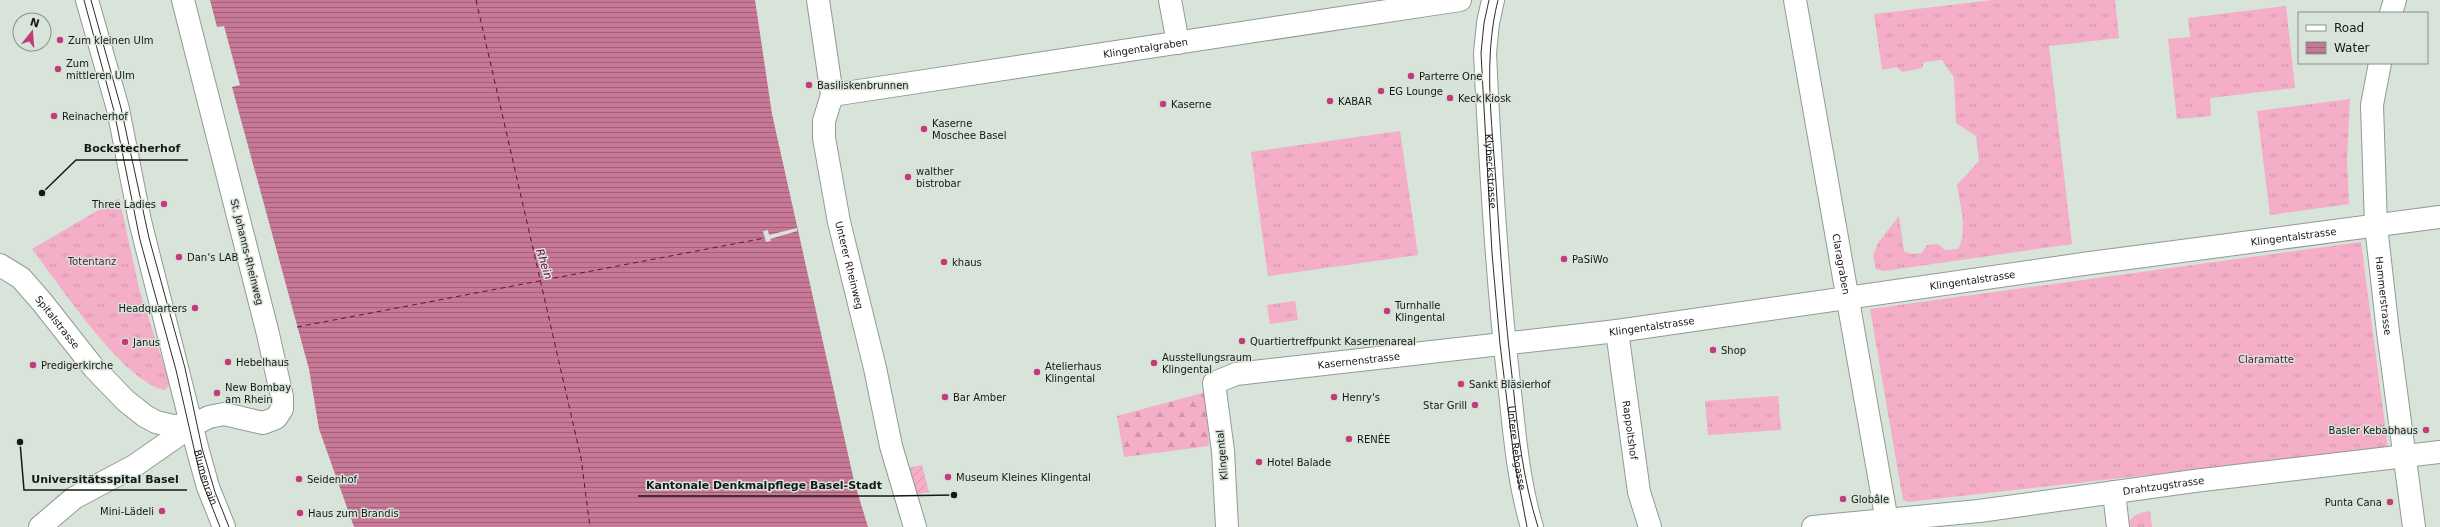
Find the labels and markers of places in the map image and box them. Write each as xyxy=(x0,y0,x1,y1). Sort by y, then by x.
marker: Zum kleinen Ulm xyxy=(55,35,65,45)
place label: Zum kleinen Ulm xyxy=(68,35,153,46)
place label: Zum mittleren Ulm xyxy=(66,58,135,81)
marker: Zum mittleren Ulm xyxy=(53,64,63,74)
marker: Parterre One xyxy=(1406,71,1416,81)
place label: Parterre One xyxy=(1419,71,1482,82)
marker: Basiliskenbrunnen xyxy=(804,80,814,90)
place label: Basiliskenbrunnen xyxy=(817,80,909,91)
marker: EG Lounge xyxy=(1376,86,1386,96)
place label: EG Lounge xyxy=(1389,86,1443,97)
marker: Keck Kiosk xyxy=(1445,93,1455,103)
place label: Keck Kiosk xyxy=(1458,93,1511,104)
marker: KABAR xyxy=(1325,96,1335,106)
place label: KABAR xyxy=(1338,96,1372,107)
marker: Kaserne xyxy=(1158,99,1168,109)
place label: Kaserne xyxy=(1171,99,1211,110)
marker: Reinacherhof xyxy=(49,111,59,121)
place label: Reinacherhof xyxy=(62,111,128,122)
place label: Kaserne Moschee Basel xyxy=(932,118,1006,141)
marker: Kaserne Moschee Basel xyxy=(919,124,929,134)
callout: Bockstecherhof xyxy=(76,137,188,160)
place label: walther bistrobar xyxy=(916,166,962,189)
marker: walther bistrobar xyxy=(903,172,913,182)
place label: Three Ladies xyxy=(91,199,156,210)
marker: Three Ladies xyxy=(159,199,169,209)
marker: Dan‘s LAB xyxy=(174,252,184,262)
place label: Dan‘s LAB xyxy=(187,252,238,263)
marker: PaSiWo xyxy=(1559,254,1569,264)
place label: PaSiWo xyxy=(1572,254,1608,265)
marker: khaus xyxy=(939,257,949,267)
place label: khaus xyxy=(952,257,982,268)
place label: Turnhalle Klingental xyxy=(1394,300,1445,323)
place label: Headquarters xyxy=(119,303,187,314)
marker: Headquarters xyxy=(190,303,200,313)
marker: Turnhalle Klingental xyxy=(1382,306,1392,316)
marker: Quartiertreffpunkt Kasernenareal xyxy=(1237,336,1247,346)
place label: Quartiertreffpunkt Kasernenareal xyxy=(1250,336,1416,347)
marker: Janus xyxy=(120,337,130,347)
place label: Janus xyxy=(132,337,160,348)
marker: Shop xyxy=(1708,345,1718,355)
place label: Shop xyxy=(1721,345,1746,356)
place label: Ausstellungsraum Klingental xyxy=(1162,352,1252,375)
marker: Hebelhaus xyxy=(223,357,233,367)
place label: Hebelhaus xyxy=(236,357,289,368)
marker: Ausstellungsraum Klingental xyxy=(1149,358,1159,368)
marker: Predigerkirche xyxy=(28,360,38,370)
place label: Predigerkirche xyxy=(41,360,113,371)
place label: Atelierhaus Klingental xyxy=(1045,361,1101,384)
marker: Atelierhaus Klingental xyxy=(1032,367,1042,377)
marker: Sankt Bläsierhof xyxy=(1456,379,1466,389)
place label: Sankt Bläsierhof xyxy=(1469,379,1551,390)
place label: New Bombay am Rhein xyxy=(225,382,291,405)
marker: New Bombay am Rhein xyxy=(212,388,222,398)
marker: Bar Amber xyxy=(940,392,950,402)
place label: Bar Amber xyxy=(953,392,1007,403)
marker: Henry's xyxy=(1329,392,1339,402)
place label: Henry's xyxy=(1342,392,1380,403)
place label: Star Grill xyxy=(1423,400,1467,411)
marker: Star Grill xyxy=(1470,400,1480,410)
place label: Basler Kebabhaus xyxy=(2329,425,2418,436)
marker: Basler Kebabhaus xyxy=(2421,425,2431,435)
place label: RENÉE xyxy=(1357,433,1390,445)
marker: RENÉE xyxy=(1344,434,1354,444)
marker: Hotel Balade xyxy=(1254,457,1264,467)
place label: Hotel Balade xyxy=(1267,457,1331,468)
callout: Universitätsspital Basel xyxy=(24,467,187,490)
marker: Museum Kleines Klingental xyxy=(943,472,953,482)
place label: Museum Kleines Klingental xyxy=(956,472,1091,483)
callout: Kantonale Denkmalpflege Basel-Stadt xyxy=(638,473,890,496)
marker: Seidenhof xyxy=(294,474,304,484)
place label: Seidenhof xyxy=(307,474,358,485)
marker: Globâle xyxy=(1838,494,1848,504)
place label: Globâle xyxy=(1851,494,1889,505)
place label: Punta Cana xyxy=(2325,497,2382,508)
marker: Punta Cana xyxy=(2385,497,2395,507)
place label: Mini-Lädeli xyxy=(100,506,154,517)
marker: Mini-Lädeli xyxy=(157,506,167,516)
marker: Haus zum Brandis xyxy=(295,508,305,518)
place label: Haus zum Brandis xyxy=(308,508,399,519)

